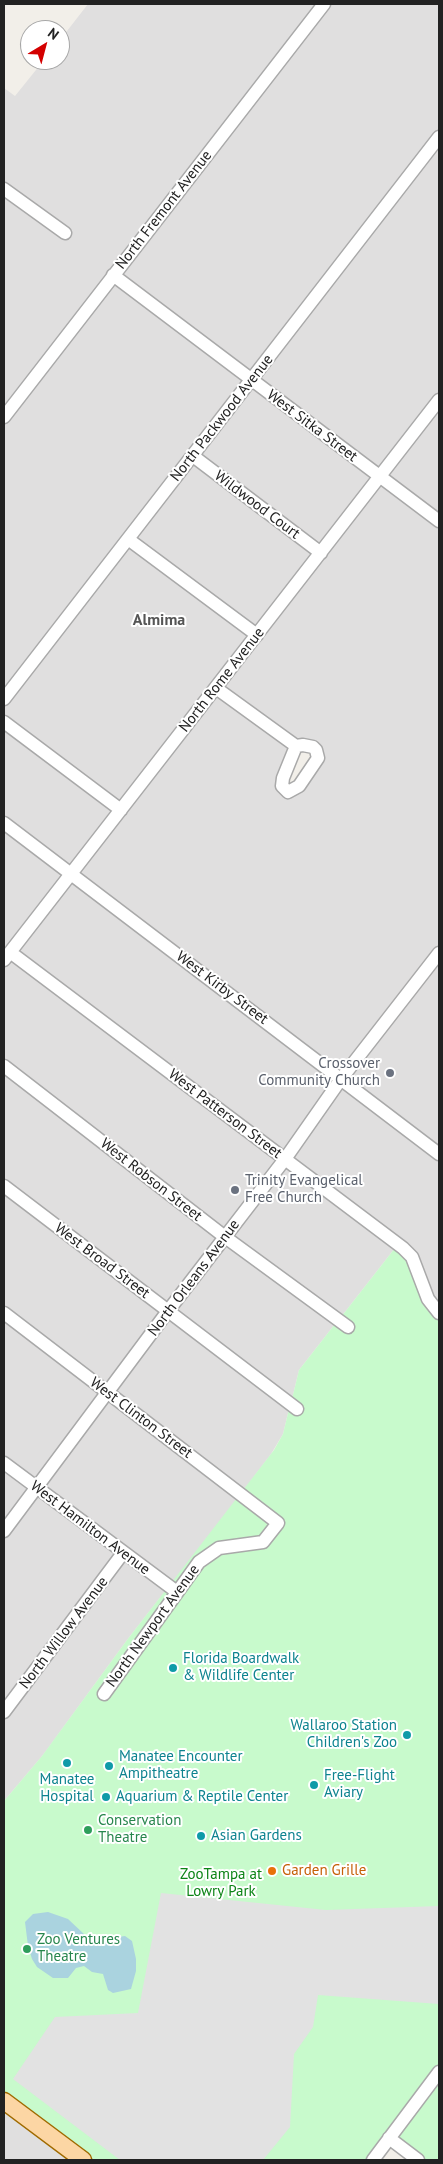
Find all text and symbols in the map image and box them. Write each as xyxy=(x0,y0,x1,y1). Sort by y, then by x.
north arrow xyxy=(20,20,70,70)
text: N xyxy=(44,24,63,44)
street label: North Fremont Avenue xyxy=(112,147,216,273)
street label: North Packwood Avenue xyxy=(167,351,277,485)
street label: West Sitka Street xyxy=(263,386,361,466)
street label: Wildwood Court xyxy=(211,467,303,543)
district label: Almima xyxy=(133,610,185,630)
street label: North Rome Avenue xyxy=(176,624,268,736)
street label: West Kirby Street xyxy=(173,948,271,1028)
place label: Crossover Community Church xyxy=(258,1055,380,1090)
street label: West Patterson Street xyxy=(165,1065,285,1163)
marker: Crossover Community Church xyxy=(384,1067,396,1079)
street label: West Robson Street xyxy=(97,1135,205,1225)
place label: Trinity Evangelical Free Church xyxy=(245,1172,363,1207)
marker: Trinity Evangelical Free Church xyxy=(229,1184,241,1196)
street label: North Orleans Avenue xyxy=(144,1216,244,1340)
street label: West Broad Street xyxy=(51,1219,153,1303)
street label: West Clinton Street xyxy=(86,1374,196,1462)
street label: West Hamilton Avenue xyxy=(27,1477,153,1579)
street label: North Newport Avenue xyxy=(102,1561,204,1691)
street label: North Willow Avenue xyxy=(16,1573,112,1693)
place label: Florida Boardwalk & Wildlife Center xyxy=(183,1650,299,1685)
marker: Florida Boardwalk & Wildlife Center xyxy=(167,1662,179,1674)
place label: Wallaroo Station Children's Zoo xyxy=(291,1717,397,1752)
marker: Wallaroo Station Children's Zoo xyxy=(401,1729,413,1741)
place label: Manatee Encounter Ampitheatre xyxy=(119,1748,243,1783)
marker: Manatee Hospital xyxy=(61,1757,73,1769)
marker: Manatee Encounter Ampitheatre xyxy=(103,1760,115,1772)
place label: Free-Flight Aviary xyxy=(324,1767,395,1802)
place label: Manatee Hospital xyxy=(40,1771,94,1806)
marker: Free-Flight Aviary xyxy=(308,1779,320,1791)
place label: Aquarium & Reptile Center xyxy=(116,1788,288,1806)
marker: Aquarium & Reptile Center xyxy=(100,1791,112,1803)
place label: Conservation Theatre xyxy=(98,1812,181,1847)
marker: Conservation Theatre xyxy=(82,1824,94,1836)
place label: Asian Gardens xyxy=(211,1827,302,1845)
marker: Asian Gardens xyxy=(195,1830,207,1842)
place label: Garden Grille xyxy=(282,1862,366,1880)
marker: Garden Grille xyxy=(266,1865,278,1877)
park label: ZooTampa at Lowry Park xyxy=(180,1866,262,1901)
place label: Zoo Ventures Theatre xyxy=(37,1931,120,1966)
marker: Zoo Ventures Theatre xyxy=(21,1943,33,1955)

